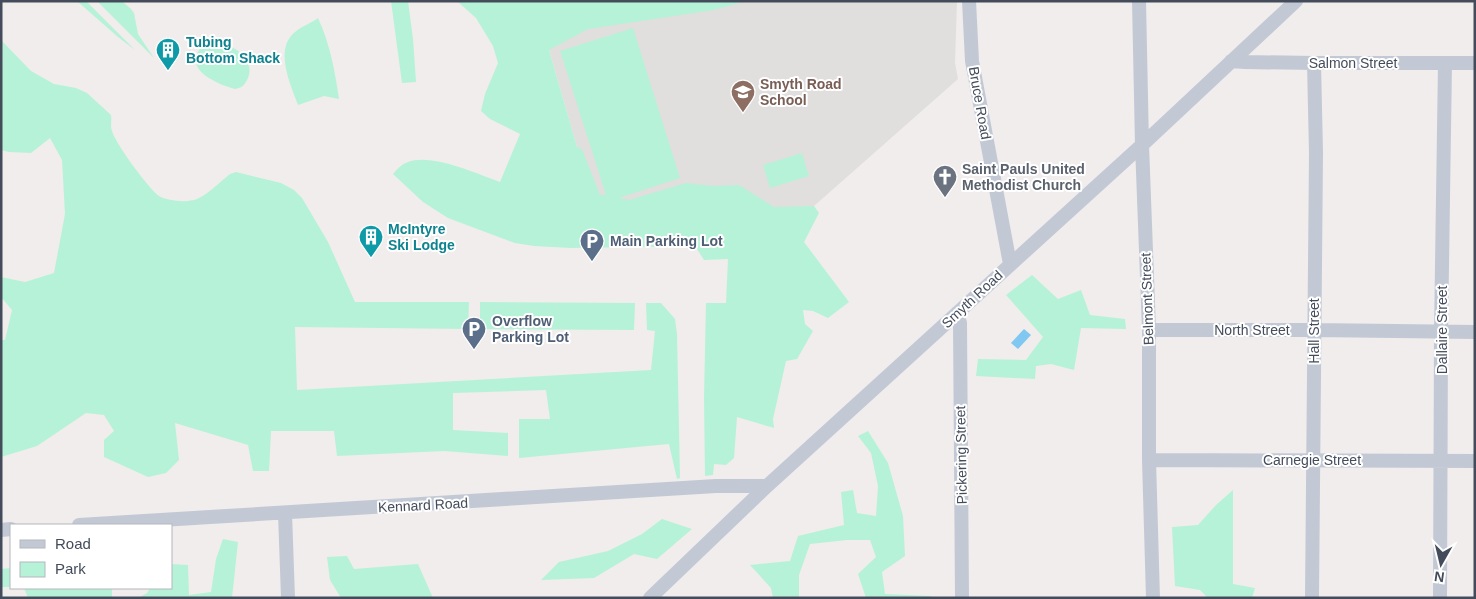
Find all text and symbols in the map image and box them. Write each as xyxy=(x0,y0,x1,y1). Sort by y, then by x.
place label: Tubing Bottom Shack xyxy=(186,34,280,66)
building icon: Tubing Bottom Shack xyxy=(155,37,181,71)
street label: Salmon Street xyxy=(1309,55,1397,71)
street label: Bruce Road xyxy=(966,65,994,141)
place label: Smyth Road School xyxy=(760,76,842,108)
school or university icon: Smyth Road School xyxy=(730,79,756,113)
place label: Saint Pauls United Methodist Church xyxy=(962,161,1085,193)
church icon: Saint Pauls United Methodist Church xyxy=(932,164,958,198)
place label: McIntyre Ski Lodge xyxy=(388,221,455,253)
building icon: McIntyre Ski Lodge xyxy=(358,224,384,258)
parking icon: Main Parking Lot xyxy=(579,228,605,262)
place label: Main Parking Lot xyxy=(610,233,723,249)
street label: Belmont Street xyxy=(1137,252,1157,346)
street label: Smyth Road xyxy=(938,267,1006,331)
street label: Dallaire Street xyxy=(1434,286,1450,374)
street label: Hall Street xyxy=(1306,298,1322,364)
place label: Overflow Parking Lot xyxy=(492,313,569,345)
parking icon: Overflow Parking Lot xyxy=(461,316,487,350)
street label: North Street xyxy=(1214,322,1290,338)
street label: Pickering Street xyxy=(952,405,970,505)
street label: Carnegie Street xyxy=(1263,452,1361,468)
street label: Kennard Road xyxy=(377,495,469,515)
legend xyxy=(10,524,172,589)
text: Road xyxy=(55,535,91,552)
north arrow xyxy=(1416,539,1466,589)
text: Park xyxy=(55,560,86,577)
text: N xyxy=(1433,568,1445,586)

